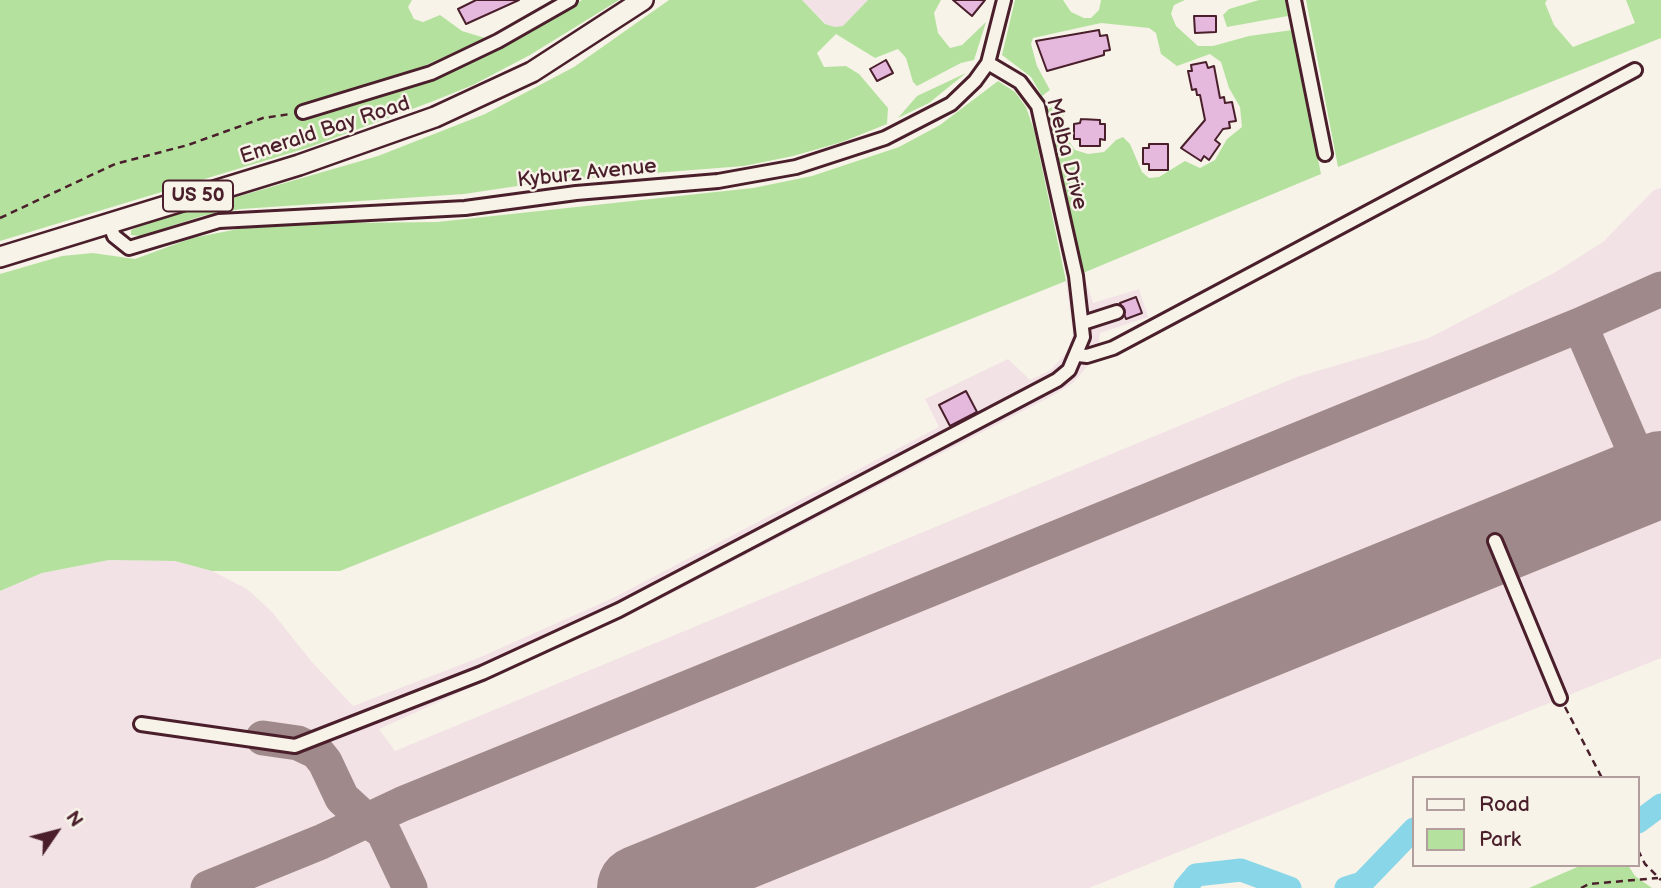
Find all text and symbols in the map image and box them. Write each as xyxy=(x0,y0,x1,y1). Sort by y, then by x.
street label: Emerald Bay Road xyxy=(237,92,413,170)
street label: Melba Drive xyxy=(1040,96,1092,212)
street label: Kyburz Avenue xyxy=(516,154,658,194)
road number: US 50 xyxy=(163,180,233,212)
legend xyxy=(1412,776,1640,867)
text: Road xyxy=(1479,792,1530,817)
north arrow xyxy=(21,797,91,867)
text: N xyxy=(60,807,87,832)
text: Park xyxy=(1479,827,1521,852)

